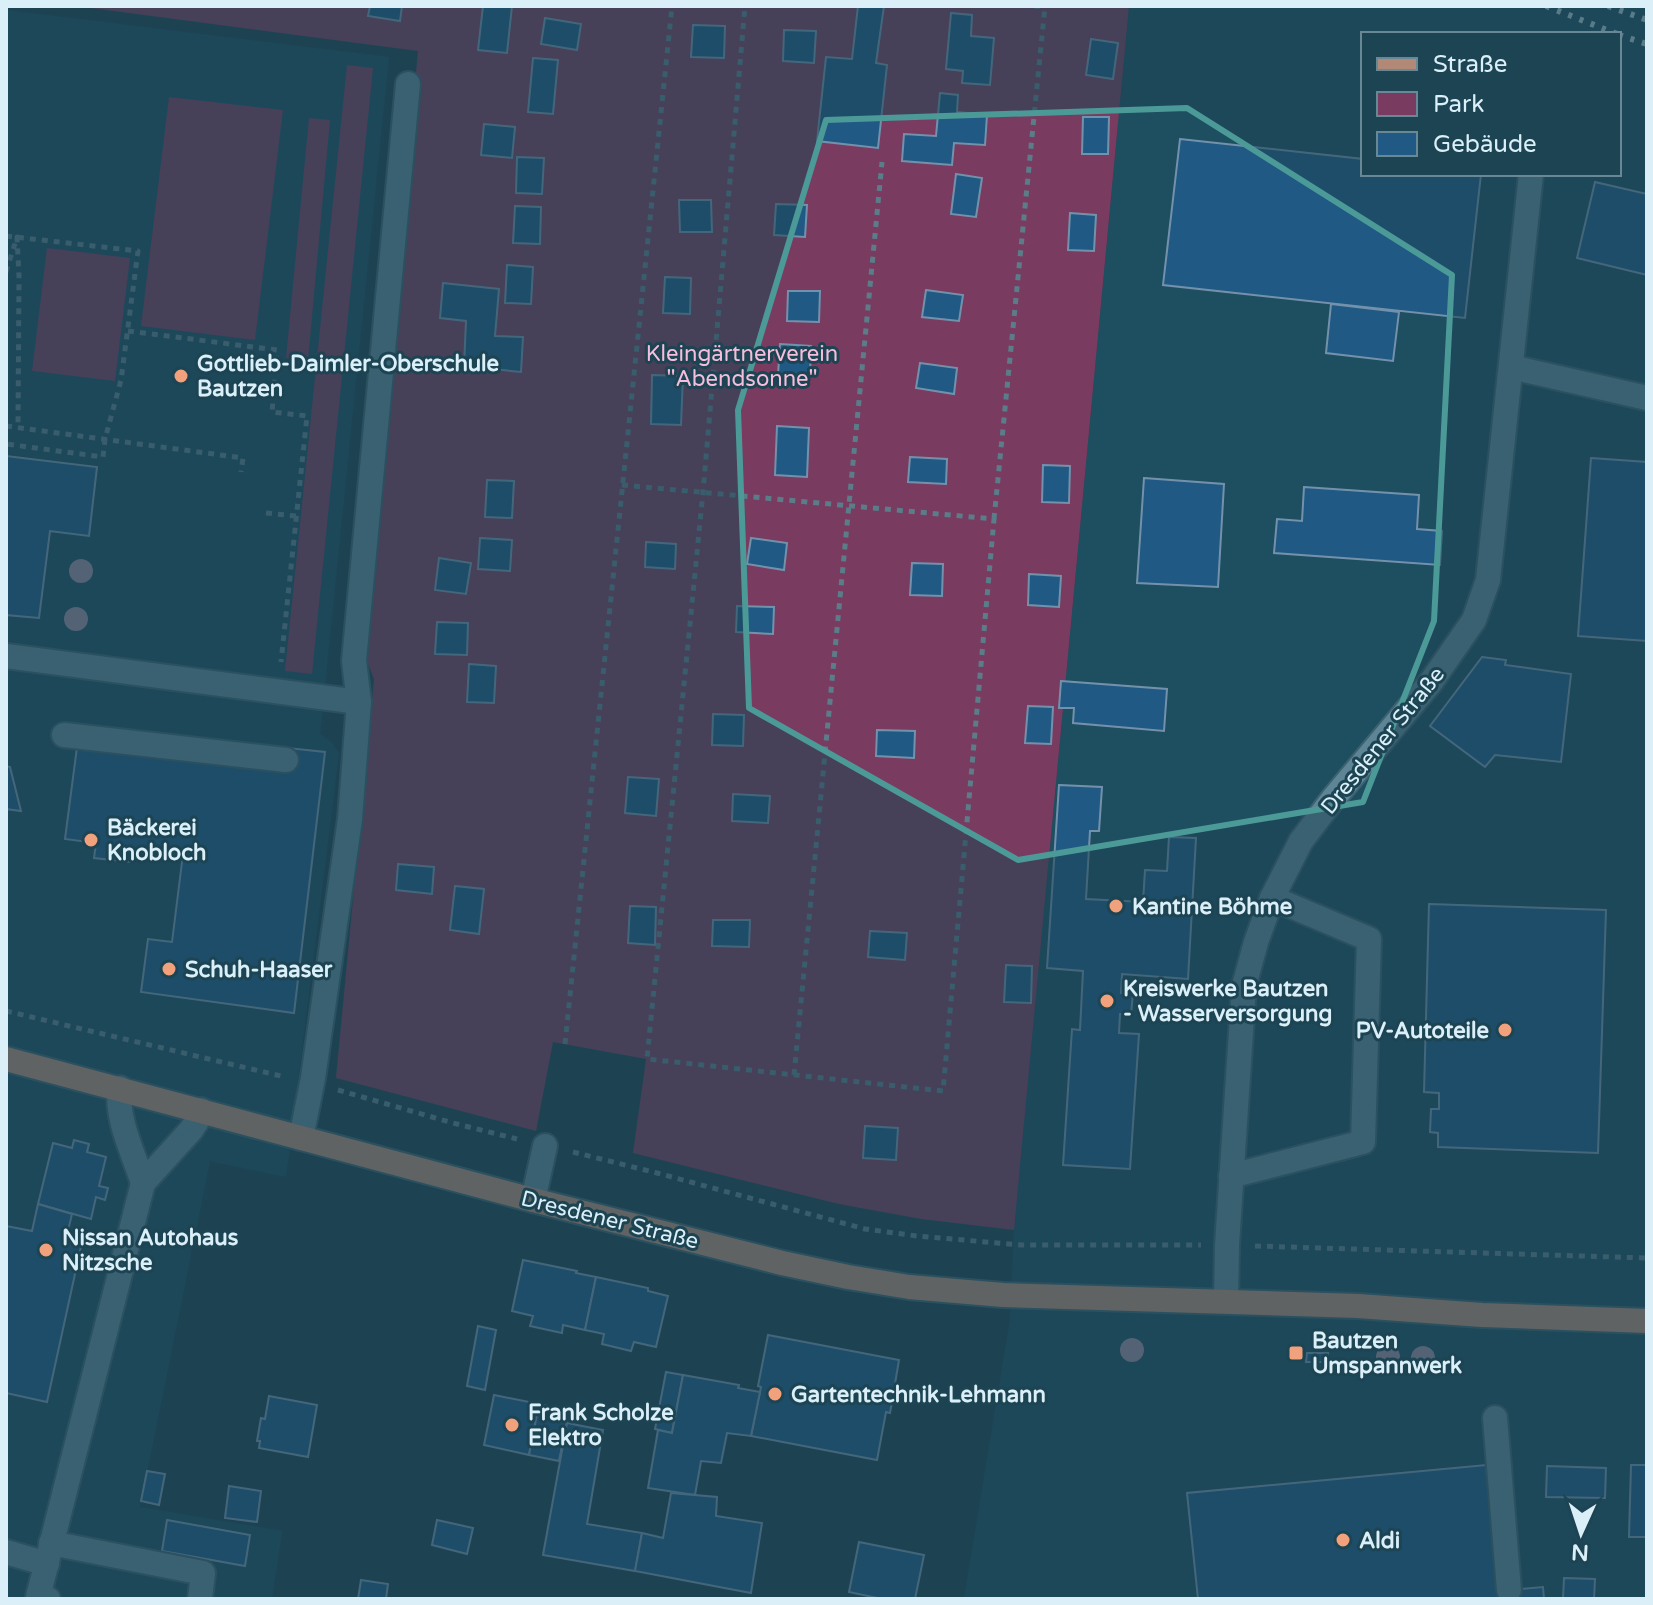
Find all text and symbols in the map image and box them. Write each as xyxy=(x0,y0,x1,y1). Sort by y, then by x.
legend xyxy=(1361,32,1621,176)
text: Straße xyxy=(1433,50,1507,79)
text: Park xyxy=(1433,90,1484,119)
text: Gebäude xyxy=(1433,130,1537,159)
park label: Kleingärtnerverein "Abendsonne" xyxy=(646,341,838,392)
place label: Gottlieb-Daimler-Oberschule Bautzen xyxy=(197,351,499,402)
marker: Gottlieb-Daimler-Oberschule Bautzen xyxy=(172,367,190,385)
street label: Dresdener Straße xyxy=(1315,662,1450,819)
place label: Bäckerei Knobloch xyxy=(107,815,206,866)
marker: Bäckerei Knobloch xyxy=(82,831,100,849)
place label: Kantine Böhme xyxy=(1132,894,1292,920)
marker: Kantine Böhme xyxy=(1107,897,1125,915)
place label: Schuh-Haaser xyxy=(185,957,333,983)
marker: Schuh-Haaser xyxy=(160,960,178,978)
place label: Kreiswerke Bautzen - Wasserversorgung xyxy=(1123,976,1332,1027)
marker: Kreiswerke Bautzen - Wasserversorgung xyxy=(1098,992,1116,1010)
place label: PV-Autoteile xyxy=(1356,1018,1489,1044)
marker: PV-Autoteile xyxy=(1496,1021,1514,1039)
street label: Dresdener Straße xyxy=(518,1185,701,1255)
place label: Nissan Autohaus Nitzsche xyxy=(62,1225,239,1276)
marker: Nissan Autohaus Nitzsche xyxy=(37,1241,55,1259)
place label: Bautzen Umspannwerk xyxy=(1312,1328,1462,1379)
marker: Bautzen Umspannwerk xyxy=(1287,1344,1305,1362)
place label: Gartentechnik-Lehmann xyxy=(791,1382,1046,1408)
marker: Gartentechnik-Lehmann xyxy=(766,1385,784,1403)
place label: Frank Scholze Elektro xyxy=(528,1400,674,1451)
marker: Frank Scholze Elektro xyxy=(503,1416,521,1434)
north arrow xyxy=(1541,1493,1621,1573)
place label: Aldi xyxy=(1359,1528,1400,1554)
marker: Aldi xyxy=(1334,1531,1352,1549)
text: N xyxy=(1571,1539,1590,1565)

